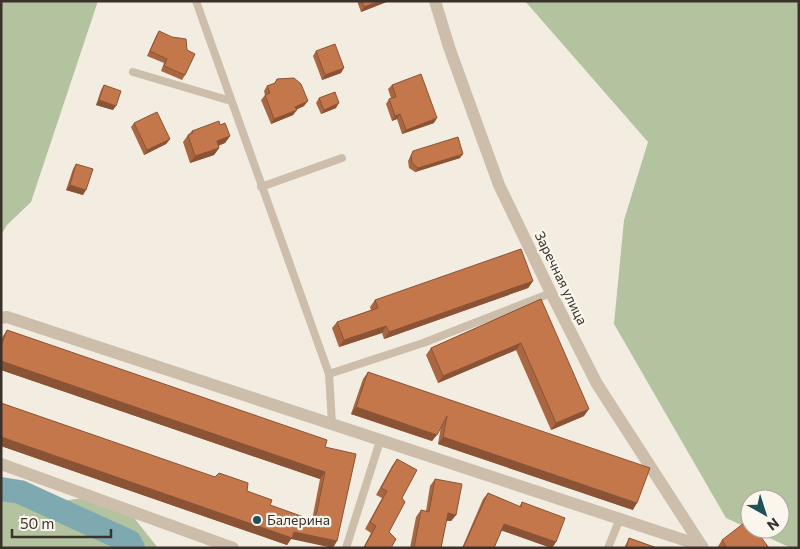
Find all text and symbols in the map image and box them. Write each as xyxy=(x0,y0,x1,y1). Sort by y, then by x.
street label: Заречная улица xyxy=(531,228,591,327)
north arrow xyxy=(740,489,790,539)
scale bar xyxy=(12,506,111,538)
place label: Балерина xyxy=(267,511,330,528)
text: 50 m xyxy=(20,514,54,532)
marker: Балерина xyxy=(251,514,263,526)
text: N xyxy=(764,515,783,534)

